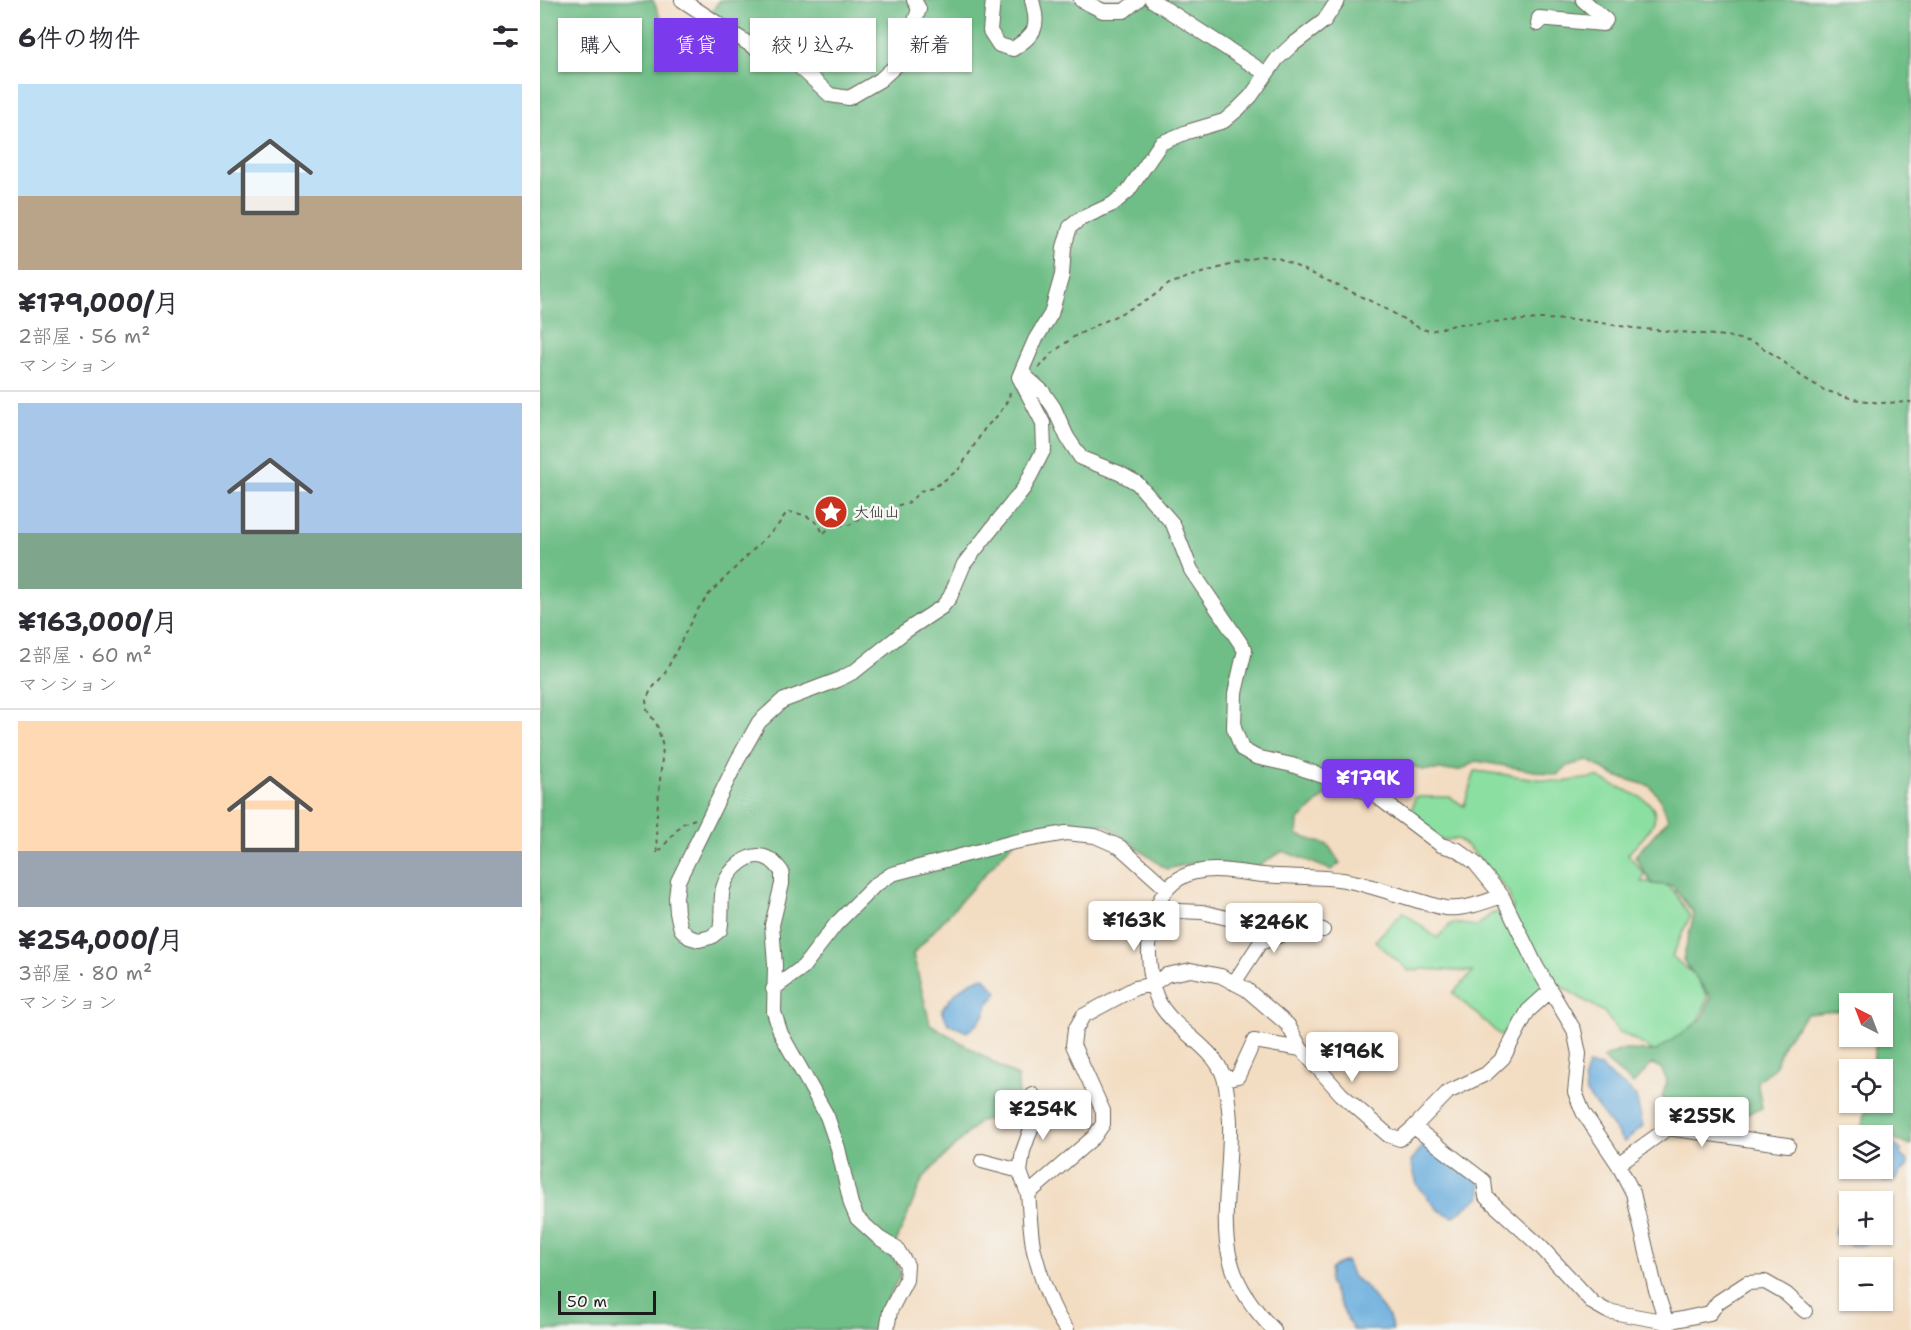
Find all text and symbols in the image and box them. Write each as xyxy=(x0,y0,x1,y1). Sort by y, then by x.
chip: 購入 xyxy=(558,18,642,72)
chip: 賃貸 xyxy=(654,18,738,72)
chip: 絞り込み xyxy=(750,18,876,72)
chip: 新着 xyxy=(888,18,972,72)
text: 6件の物件 xyxy=(18,20,140,55)
icon: filters xyxy=(489,20,522,53)
icon: home xyxy=(216,123,324,231)
text: ¥179,000/月 xyxy=(18,285,179,320)
text: 2部屋 · 56 m² xyxy=(18,323,150,349)
text: マンション xyxy=(18,352,117,378)
icon: home xyxy=(216,442,324,550)
place icon: 大仙山 xyxy=(813,494,849,530)
place label: 大仙山 xyxy=(854,502,899,522)
text: ¥163,000/月 xyxy=(18,604,178,639)
text: 2部屋 · 60 m² xyxy=(18,642,152,668)
text: マンション xyxy=(18,671,117,697)
pin: ¥179K xyxy=(1326,759,1410,810)
icon: home xyxy=(216,760,324,868)
text: ¥179K xyxy=(1336,765,1400,791)
pin: ¥163K xyxy=(1092,901,1176,952)
pin: ¥246K xyxy=(1232,903,1316,954)
text: ¥163K xyxy=(1102,907,1166,933)
text: ¥246K xyxy=(1240,909,1308,935)
text: ¥254,000/月 xyxy=(18,922,184,957)
text: 3部屋 · 80 m² xyxy=(18,960,152,986)
text: マンション xyxy=(18,989,117,1015)
north arrow xyxy=(1839,993,1893,1047)
map controls xyxy=(1839,993,1893,1311)
pin: ¥196K xyxy=(1310,1032,1394,1083)
text: ¥196K xyxy=(1320,1038,1384,1064)
button: locate xyxy=(1839,1059,1893,1113)
pin: ¥254K xyxy=(1001,1090,1085,1141)
text: ¥254K xyxy=(1009,1096,1077,1122)
pin: ¥255K xyxy=(1660,1097,1744,1148)
text: ¥255K xyxy=(1669,1103,1735,1129)
button: layers xyxy=(1839,1125,1893,1179)
button: + xyxy=(1839,1191,1893,1245)
button: − xyxy=(1839,1257,1893,1311)
scale bar xyxy=(558,1288,656,1316)
text: 50 m xyxy=(567,1291,607,1312)

